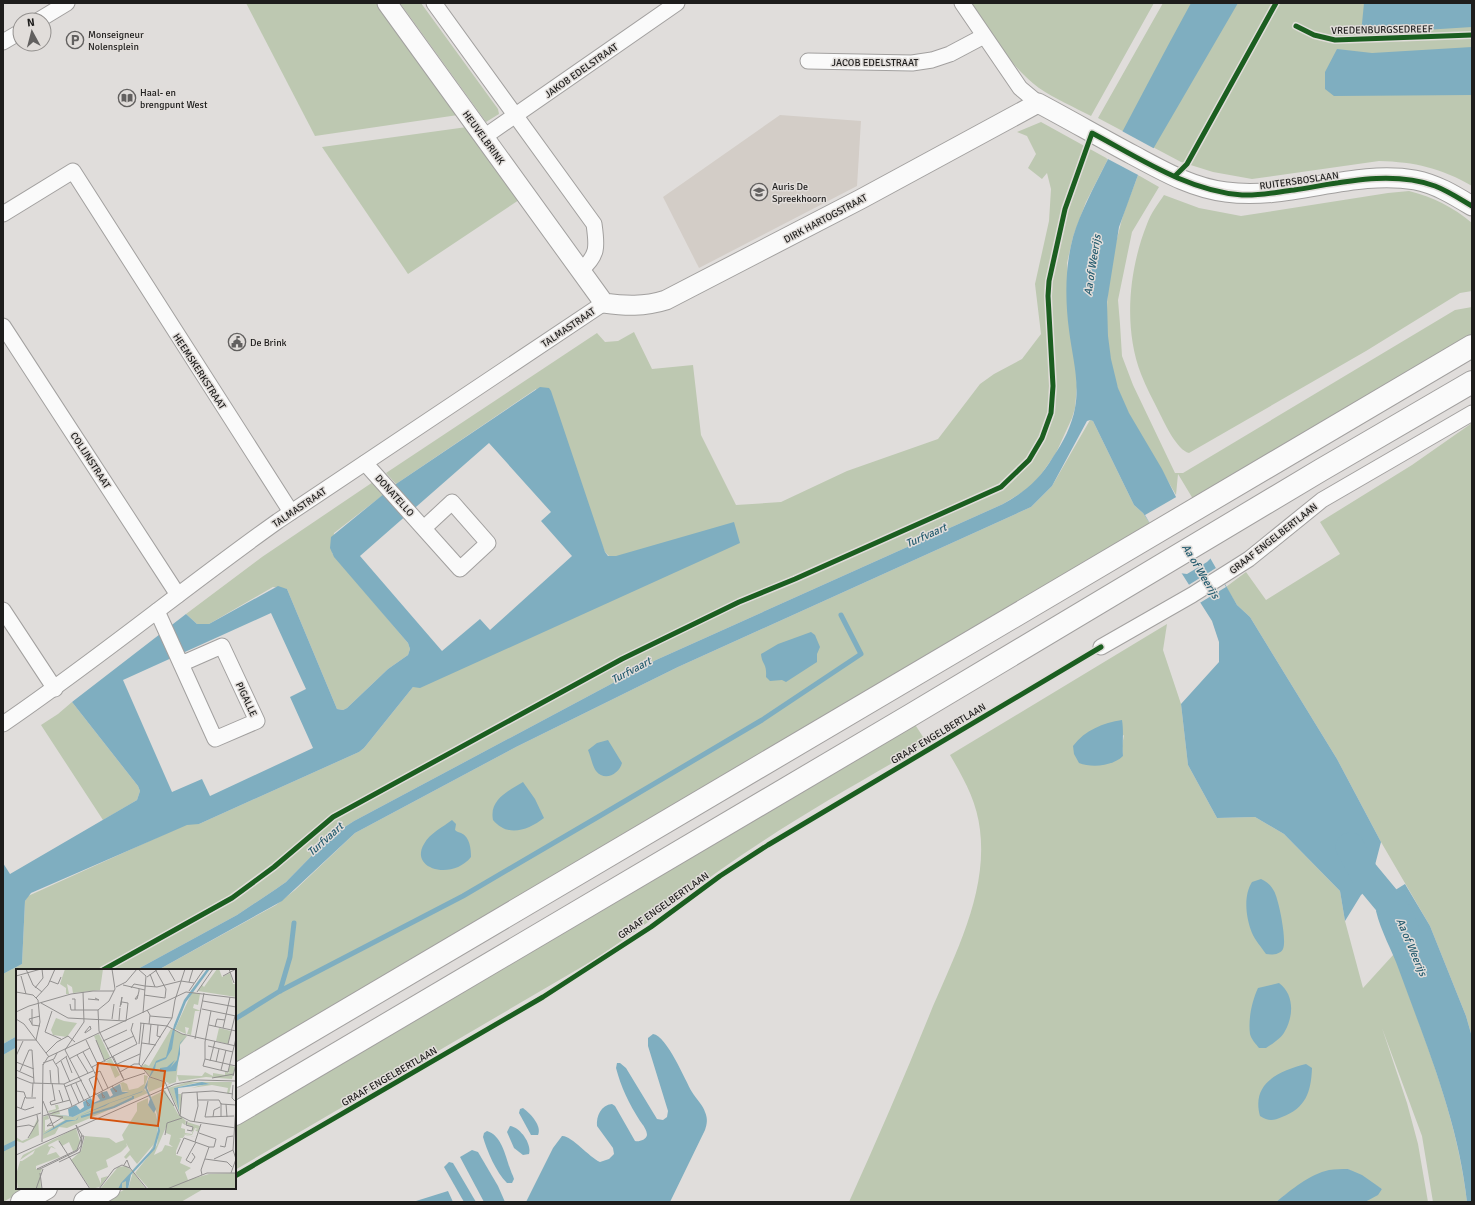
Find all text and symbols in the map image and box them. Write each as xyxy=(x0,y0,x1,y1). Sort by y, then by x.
north arrow xyxy=(12,12,52,52)
text: N xyxy=(26,16,35,29)
street label: VREDENBURGSEDREEF xyxy=(1331,23,1433,37)
place label: Monseigneur Nolensplein xyxy=(88,29,144,53)
parking icon: Monseigneur Nolensplein xyxy=(65,30,85,50)
street label: JAKOB EDELSTRAAT xyxy=(543,41,621,101)
street label: JACOB EDELSTRAAT xyxy=(832,57,918,69)
place label: Haal- en brengpunt West xyxy=(140,87,208,111)
library icon: Haal- en brengpunt West xyxy=(117,88,137,108)
street label: HEUVELBRINK xyxy=(460,108,507,167)
street label: RUITERSBOSLAAN xyxy=(1259,169,1340,192)
place label: Auris De Spreekhoorn xyxy=(772,181,826,205)
school or university icon: Auris De Spreekhoorn xyxy=(749,182,769,202)
street label: DIRK HARTOGSTRAAT xyxy=(782,192,869,246)
water label: Aa of Weerijs xyxy=(1081,233,1104,296)
street label: TALMASTRAAT xyxy=(539,305,598,350)
street label: HEEMSKERKSTRAAT xyxy=(170,331,228,412)
public building icon: De Brink xyxy=(227,332,247,352)
place label: De Brink xyxy=(250,337,287,349)
street label: COLIJNSTRAAT xyxy=(68,430,113,491)
street label: DONATELLO xyxy=(372,472,417,520)
street label: TALMASTRAAT xyxy=(270,485,329,530)
street label: GRAAF ENGELBERTLAAN xyxy=(1227,501,1320,577)
water label: Turfvaart xyxy=(904,520,950,550)
water label: Aa of Weerijs xyxy=(1179,542,1223,602)
water label: Turfvaart xyxy=(609,654,654,686)
street label: PIGALLE xyxy=(233,680,260,719)
street label: GRAAF ENGELBERTLAAN xyxy=(889,701,988,767)
water label: Turfvaart xyxy=(305,819,347,859)
street label: GRAAF ENGELBERTLAAN xyxy=(616,870,711,942)
water label: Aa of Weerijs xyxy=(1394,916,1430,979)
inset map xyxy=(16,969,236,1189)
street label: GRAAF ENGELBERTLAAN xyxy=(340,1045,439,1109)

